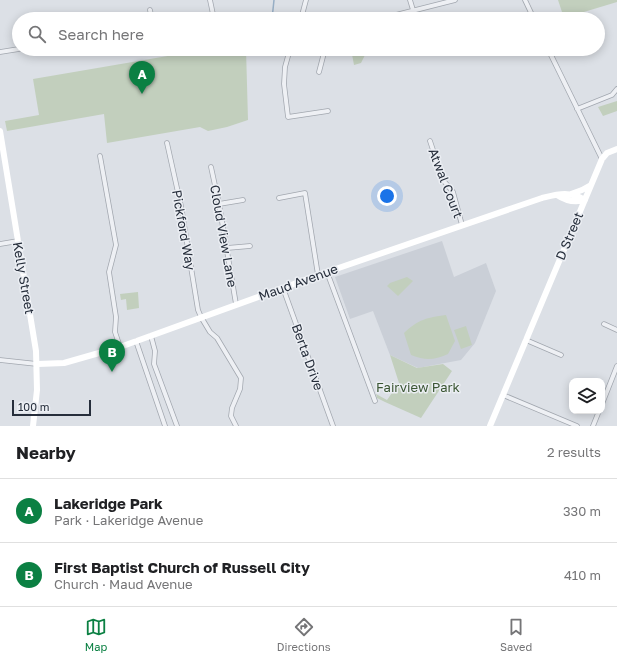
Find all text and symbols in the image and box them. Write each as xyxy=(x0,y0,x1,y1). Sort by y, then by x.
search box xyxy=(12,12,605,56)
icon: search xyxy=(26,23,48,45)
text: Search here xyxy=(58,25,144,43)
pin: A xyxy=(129,61,155,94)
street label: Atwal Court xyxy=(425,146,467,220)
street label: Cloud View Lane xyxy=(207,184,241,288)
your location xyxy=(377,186,397,206)
street label: Pickford Way xyxy=(169,189,199,272)
street label: D Street xyxy=(552,209,586,263)
street label: Kelly Street xyxy=(10,241,38,315)
street label: Maud Avenue xyxy=(256,260,340,304)
street label: Berta Drive xyxy=(289,322,327,392)
pin: B xyxy=(99,339,125,372)
map controls xyxy=(569,378,605,414)
button: layers xyxy=(569,378,605,414)
park label: Fairview Park xyxy=(376,379,461,395)
scale bar xyxy=(12,398,91,417)
text: 100 m xyxy=(18,400,49,413)
text: Nearby xyxy=(16,442,76,463)
text: 2 results xyxy=(547,444,601,460)
text: Lakeridge Park xyxy=(54,494,163,512)
text: A xyxy=(24,503,34,519)
text: 330 m xyxy=(563,503,601,519)
text: Park · Lakeridge Avenue xyxy=(54,512,203,528)
text: First Baptist Church of Russell City xyxy=(54,558,310,576)
text: B xyxy=(24,567,34,583)
text: 410 m xyxy=(564,567,601,583)
text: Church · Maud Avenue xyxy=(54,576,193,592)
tab: Map xyxy=(85,616,107,653)
tab: Directions xyxy=(277,616,331,653)
tab: Saved xyxy=(500,616,532,653)

